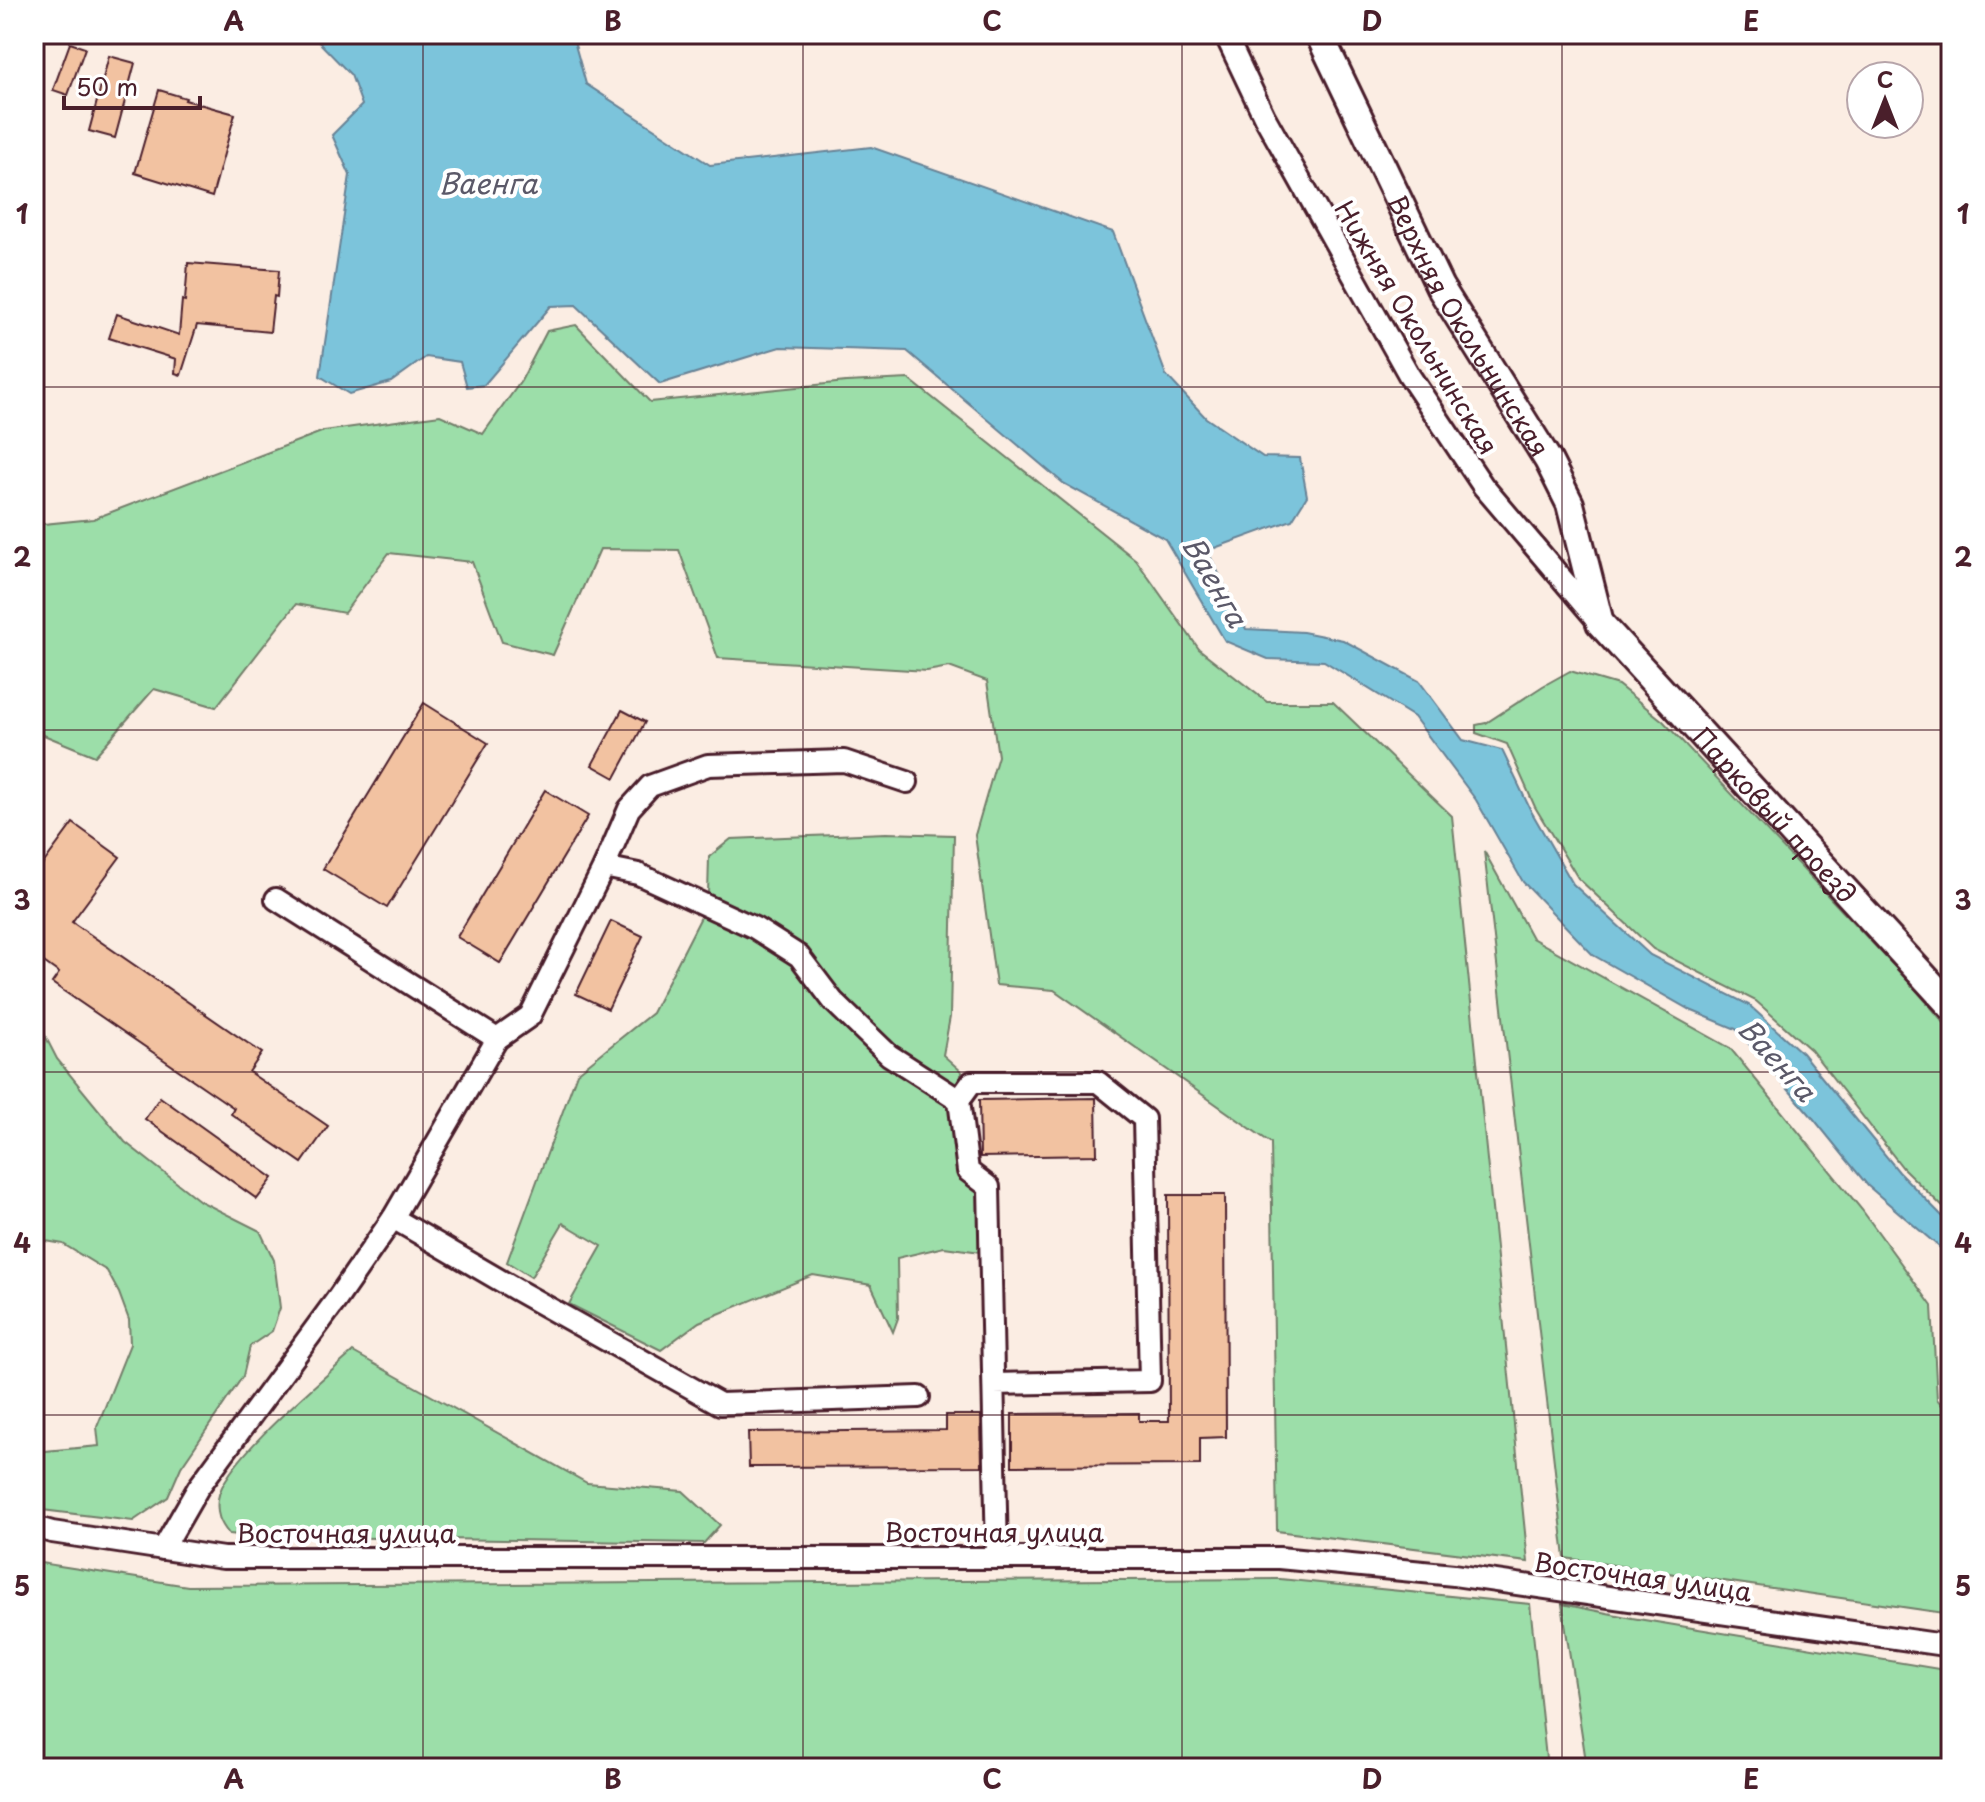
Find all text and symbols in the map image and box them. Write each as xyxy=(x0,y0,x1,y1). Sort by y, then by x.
text: A xyxy=(224,1,244,40)
text: B xyxy=(604,1,622,40)
text: C xyxy=(982,1,1002,40)
text: D xyxy=(1362,1,1382,40)
text: E xyxy=(1743,1,1759,40)
scale bar xyxy=(64,60,200,110)
north arrow xyxy=(1845,60,1925,140)
text: С xyxy=(1877,62,1893,95)
text: 50 m xyxy=(76,68,138,104)
water label: Ваенга xyxy=(439,161,538,204)
street label: Верхняя Окольнинская xyxy=(1379,188,1560,464)
street label: Нижняя Окольнинская xyxy=(1325,192,1509,462)
text: 1 xyxy=(16,194,28,233)
text: 1 xyxy=(1957,194,1969,233)
water label: Ваенга xyxy=(1173,528,1260,635)
text: 2 xyxy=(13,537,31,576)
text: 2 xyxy=(1954,537,1972,576)
street label: Парковый проезд xyxy=(1685,718,1866,911)
text: 3 xyxy=(13,880,31,919)
text: 3 xyxy=(1954,880,1972,919)
water label: Ваенга xyxy=(1729,1008,1827,1110)
text: 4 xyxy=(13,1223,31,1262)
text: 4 xyxy=(1954,1223,1972,1262)
street label: Восточная улица xyxy=(884,1512,1104,1551)
street label: Восточная улица xyxy=(236,1513,456,1552)
street label: Восточная улица xyxy=(1532,1541,1755,1611)
text: 5 xyxy=(14,1566,30,1605)
text: 5 xyxy=(1955,1566,1971,1605)
text: A xyxy=(224,1759,244,1798)
text: B xyxy=(604,1759,622,1798)
text: C xyxy=(982,1759,1002,1798)
text: D xyxy=(1362,1759,1382,1798)
text: E xyxy=(1743,1759,1759,1798)

